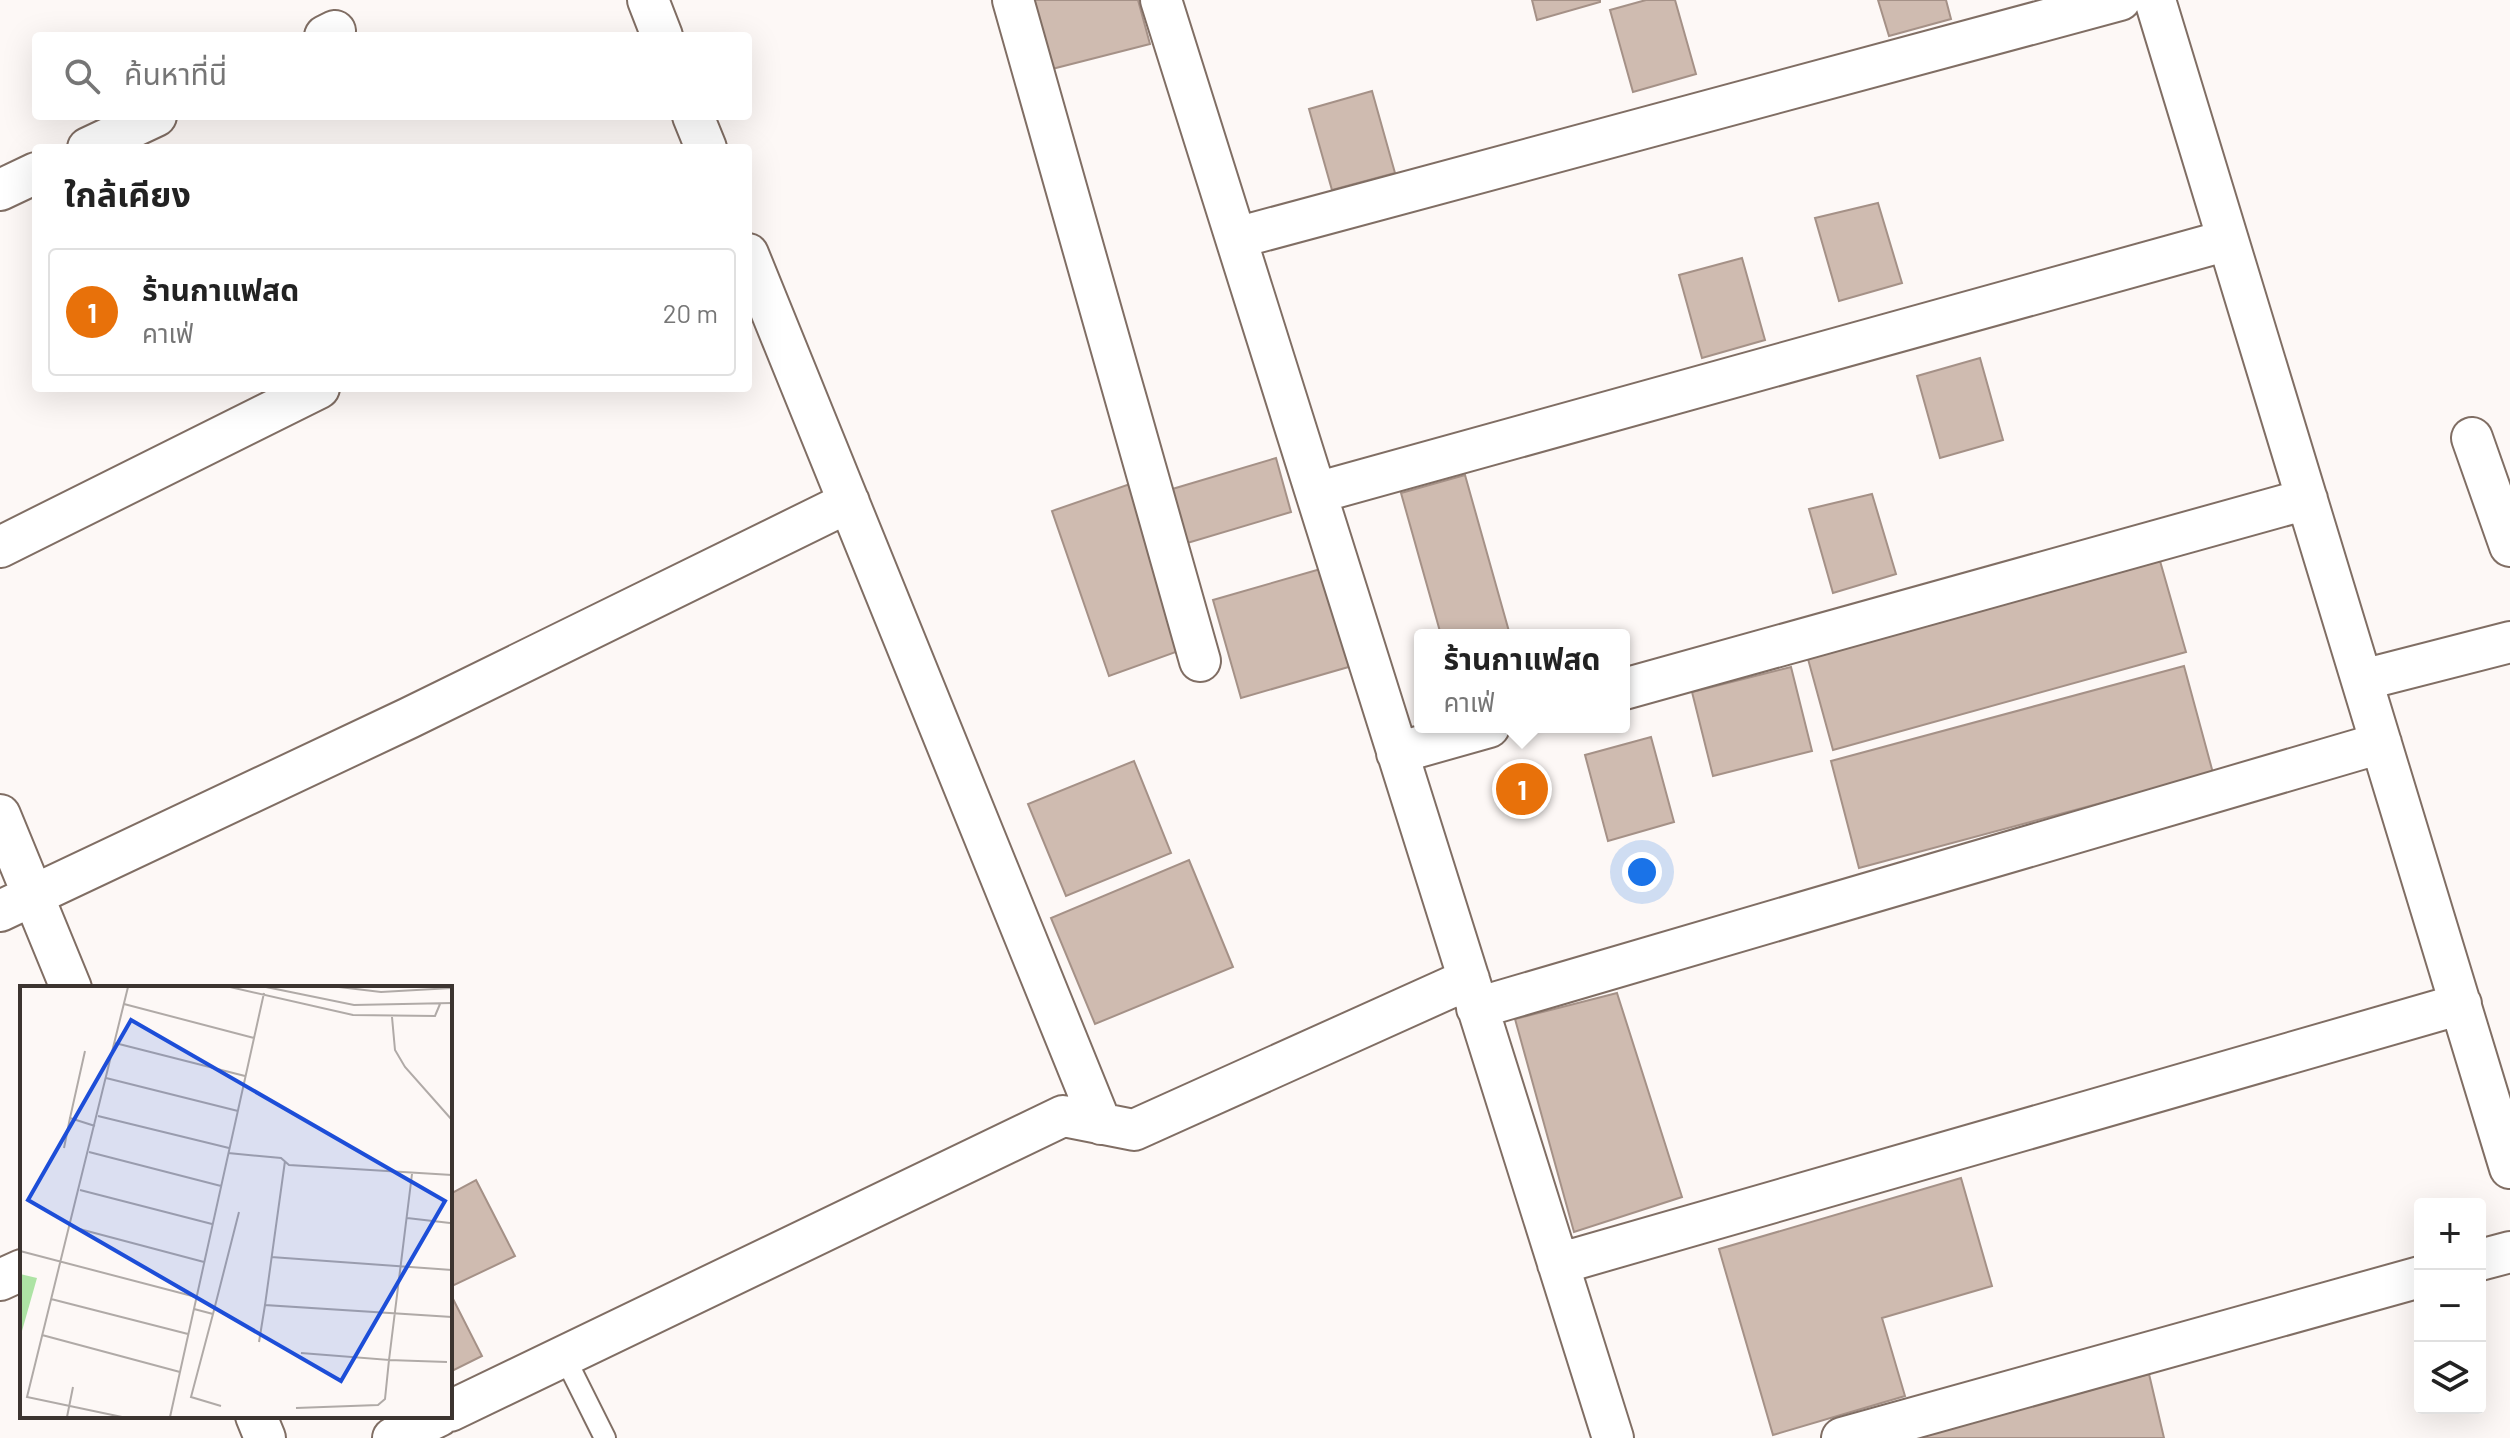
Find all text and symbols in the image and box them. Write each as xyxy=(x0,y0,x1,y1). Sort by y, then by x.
search box xyxy=(32,32,752,120)
icon: search xyxy=(60,54,104,98)
text: ค้นหาที่นี่ xyxy=(124,55,227,91)
text: ใกล้เคียง xyxy=(64,173,191,214)
text: ร้านกาแฟสด xyxy=(142,271,299,307)
text: 1 xyxy=(87,297,97,328)
text: 20 m xyxy=(663,297,718,328)
text: คาเฟ่ xyxy=(142,317,193,348)
popup xyxy=(1414,629,1630,733)
text: ร้านกาแฟสด xyxy=(1443,640,1601,676)
text: คาเฟ่ xyxy=(1443,686,1495,717)
pin: 1 xyxy=(1496,759,1548,819)
your location xyxy=(1622,852,1662,892)
inset map xyxy=(20,986,452,1418)
map controls xyxy=(2414,1198,2486,1414)
button: + xyxy=(2414,1198,2486,1270)
button: − xyxy=(2414,1270,2486,1342)
button: layers xyxy=(2414,1342,2486,1414)

